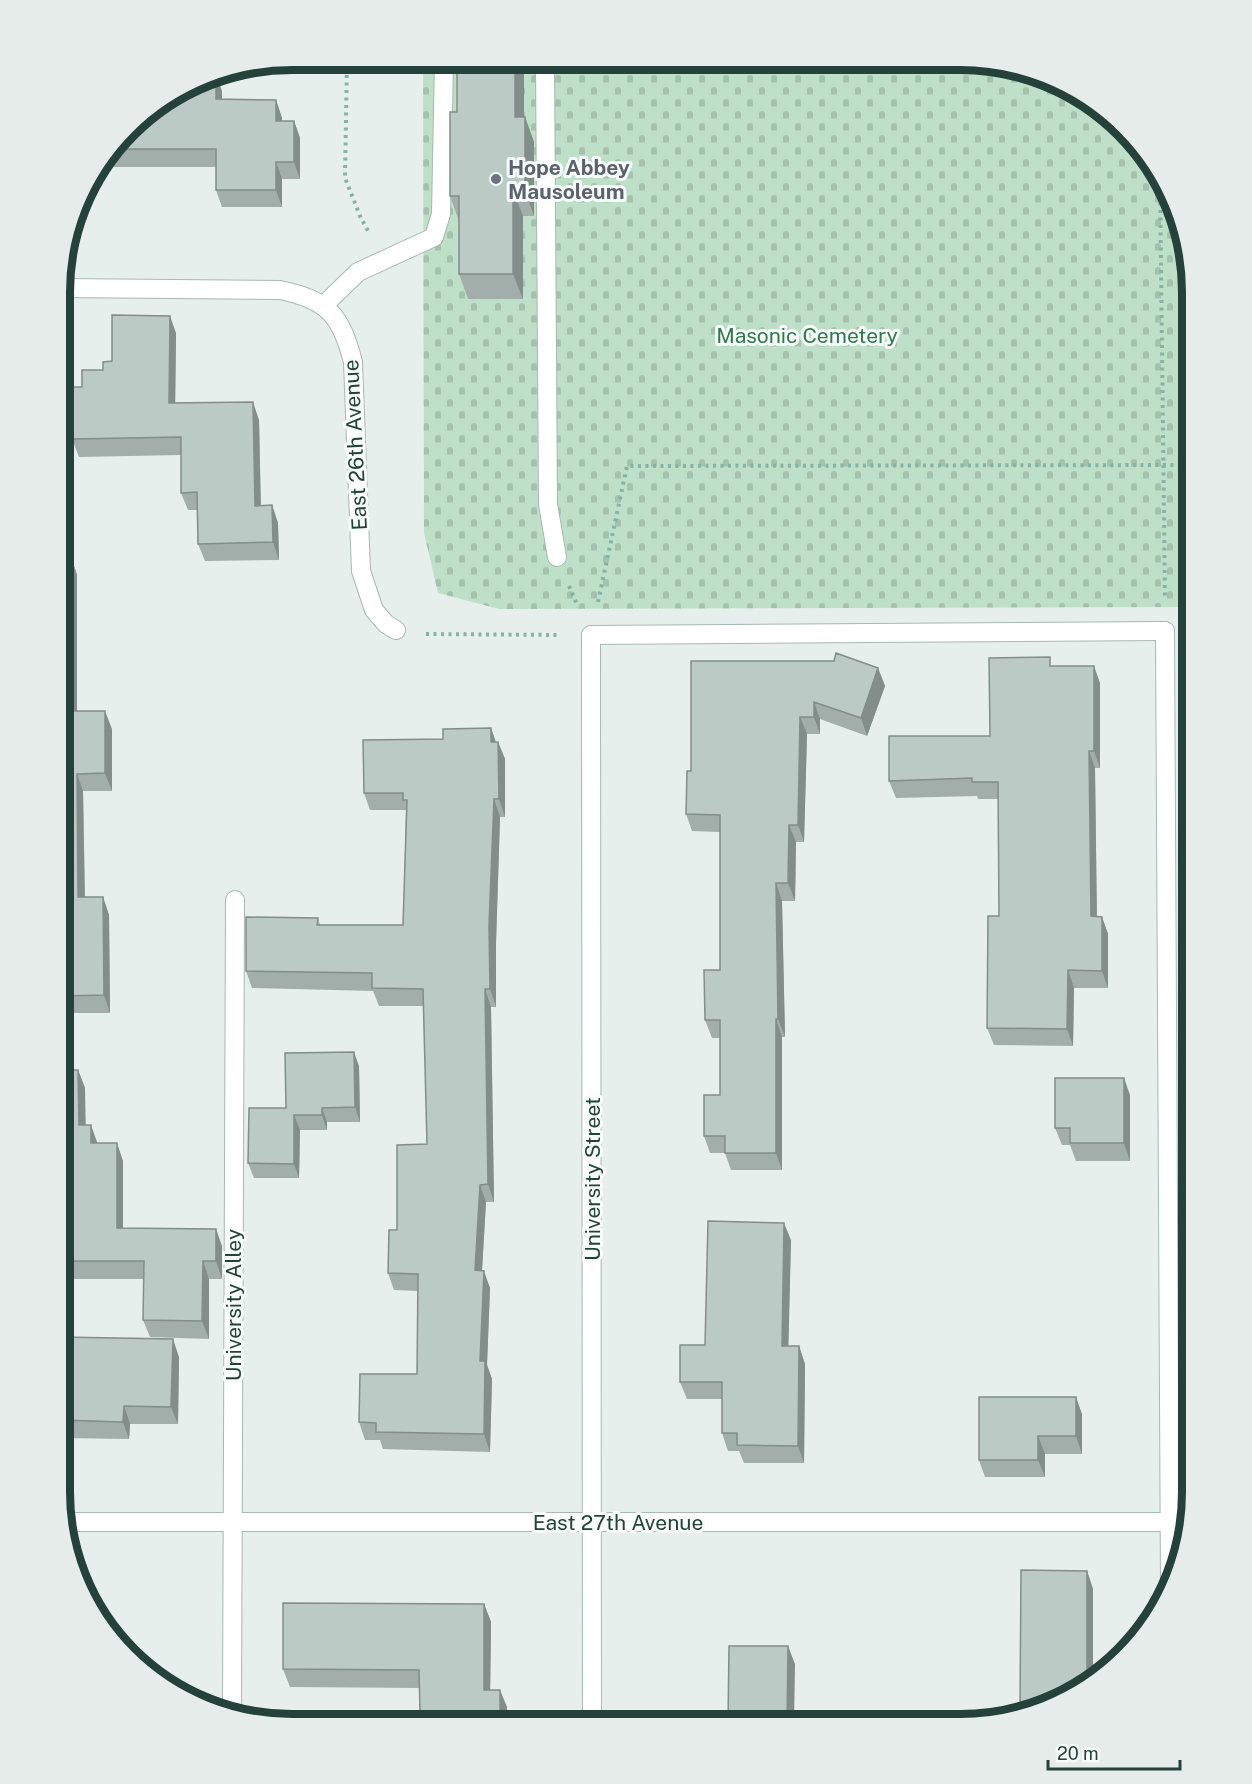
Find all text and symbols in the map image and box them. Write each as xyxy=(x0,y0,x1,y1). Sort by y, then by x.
place label: Hope Abbey Mausoleum xyxy=(508,155,630,204)
marker: Hope Abbey Mausoleum xyxy=(489,172,503,186)
park label: Masonic Cemetery xyxy=(716,323,898,348)
street label: East 26th Avenue xyxy=(338,359,372,531)
street label: University Street xyxy=(580,1097,605,1261)
street label: University Alley xyxy=(221,1229,246,1381)
street label: East 27th Avenue xyxy=(533,1510,703,1535)
scale bar xyxy=(1048,1733,1180,1771)
text: 20 m xyxy=(1057,1743,1099,1764)

